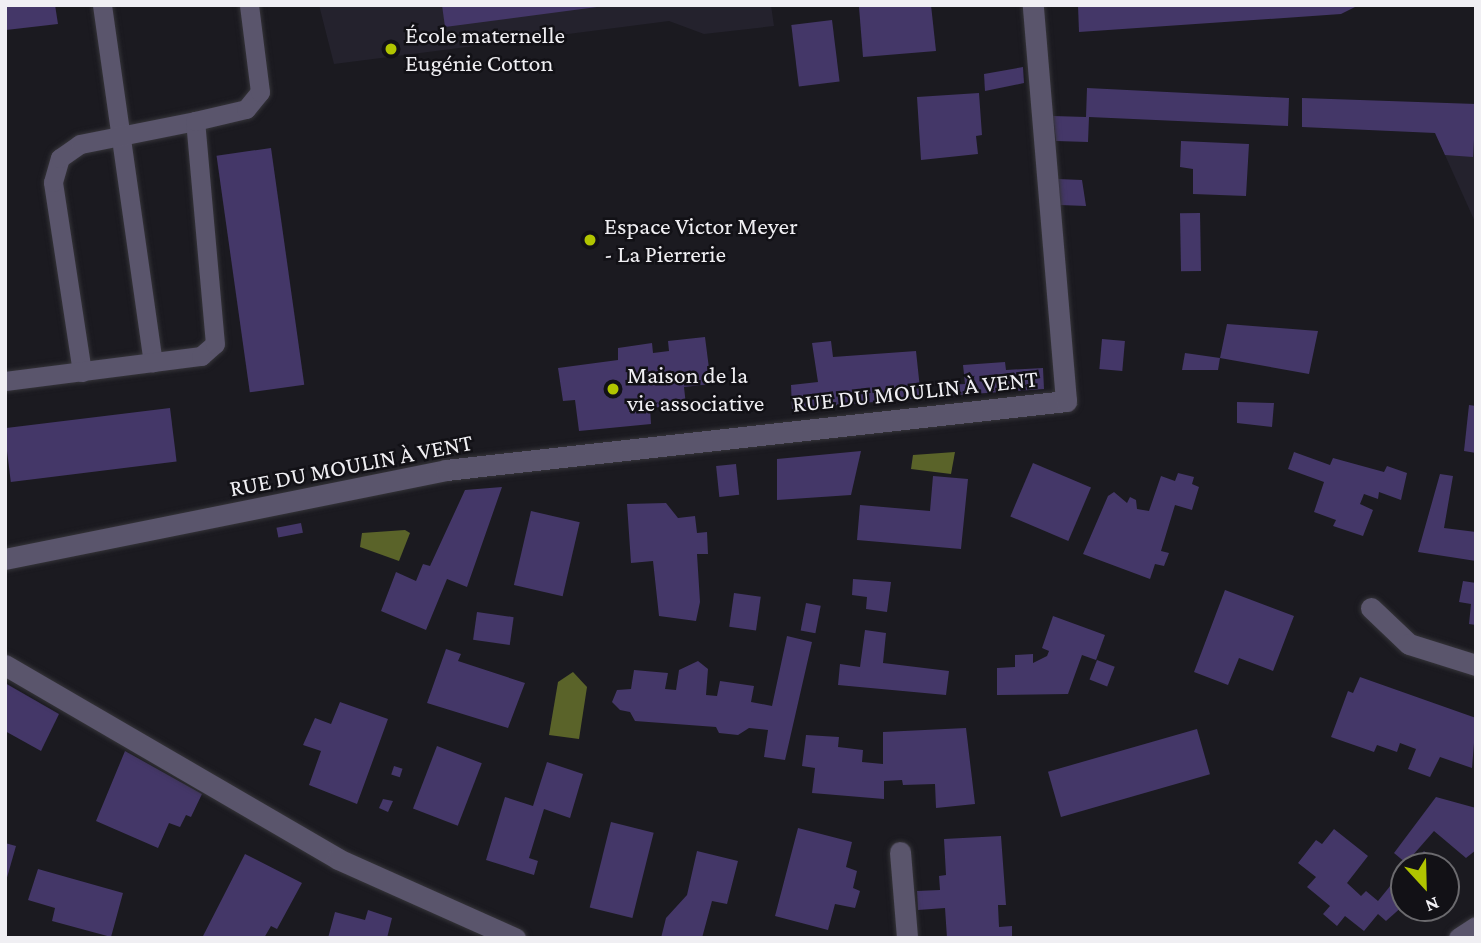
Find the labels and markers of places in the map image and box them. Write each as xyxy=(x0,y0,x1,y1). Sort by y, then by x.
place label: École maternelle Eugénie Cotton xyxy=(405,21,565,77)
marker: École maternelle Eugénie Cotton xyxy=(383,41,399,57)
place label: Espace Victor Meyer - La Pierrerie xyxy=(604,212,798,268)
marker: Espace Victor Meyer - La Pierrerie xyxy=(582,232,598,248)
place label: Maison de la vie associative xyxy=(627,361,764,417)
marker: Maison de la vie associative xyxy=(605,381,621,397)

